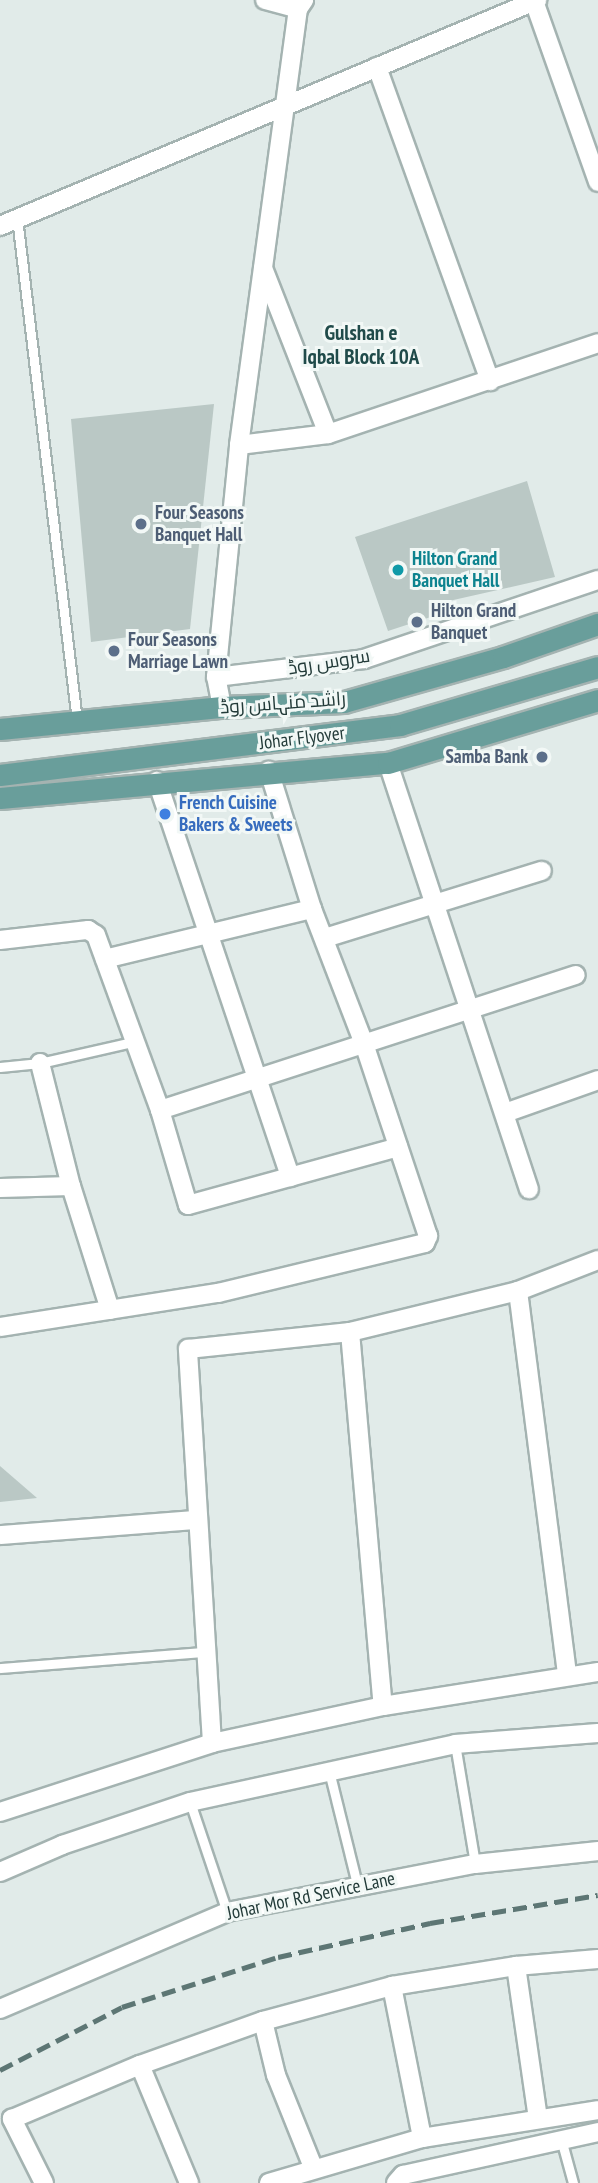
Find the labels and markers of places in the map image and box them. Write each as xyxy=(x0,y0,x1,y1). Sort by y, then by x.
place label: Four Seasons Banquet Hall xyxy=(155,502,244,546)
marker: Four Seasons Banquet Hall xyxy=(133,516,149,532)
place label: Hilton Grand Banquet Hall xyxy=(412,548,499,592)
marker: Hilton Grand Banquet Hall xyxy=(390,562,406,578)
place label: Hilton Grand Banquet xyxy=(431,600,516,644)
marker: Hilton Grand Banquet xyxy=(409,614,425,630)
place label: Four Seasons Marriage Lawn xyxy=(128,629,228,673)
marker: Four Seasons Marriage Lawn xyxy=(106,643,122,659)
place label: Samba Bank xyxy=(446,746,528,768)
marker: Samba Bank xyxy=(534,749,550,765)
place label: French Cuisine Bakers & Sweets xyxy=(179,792,293,836)
marker: French Cuisine Bakers & Sweets xyxy=(157,806,173,822)

